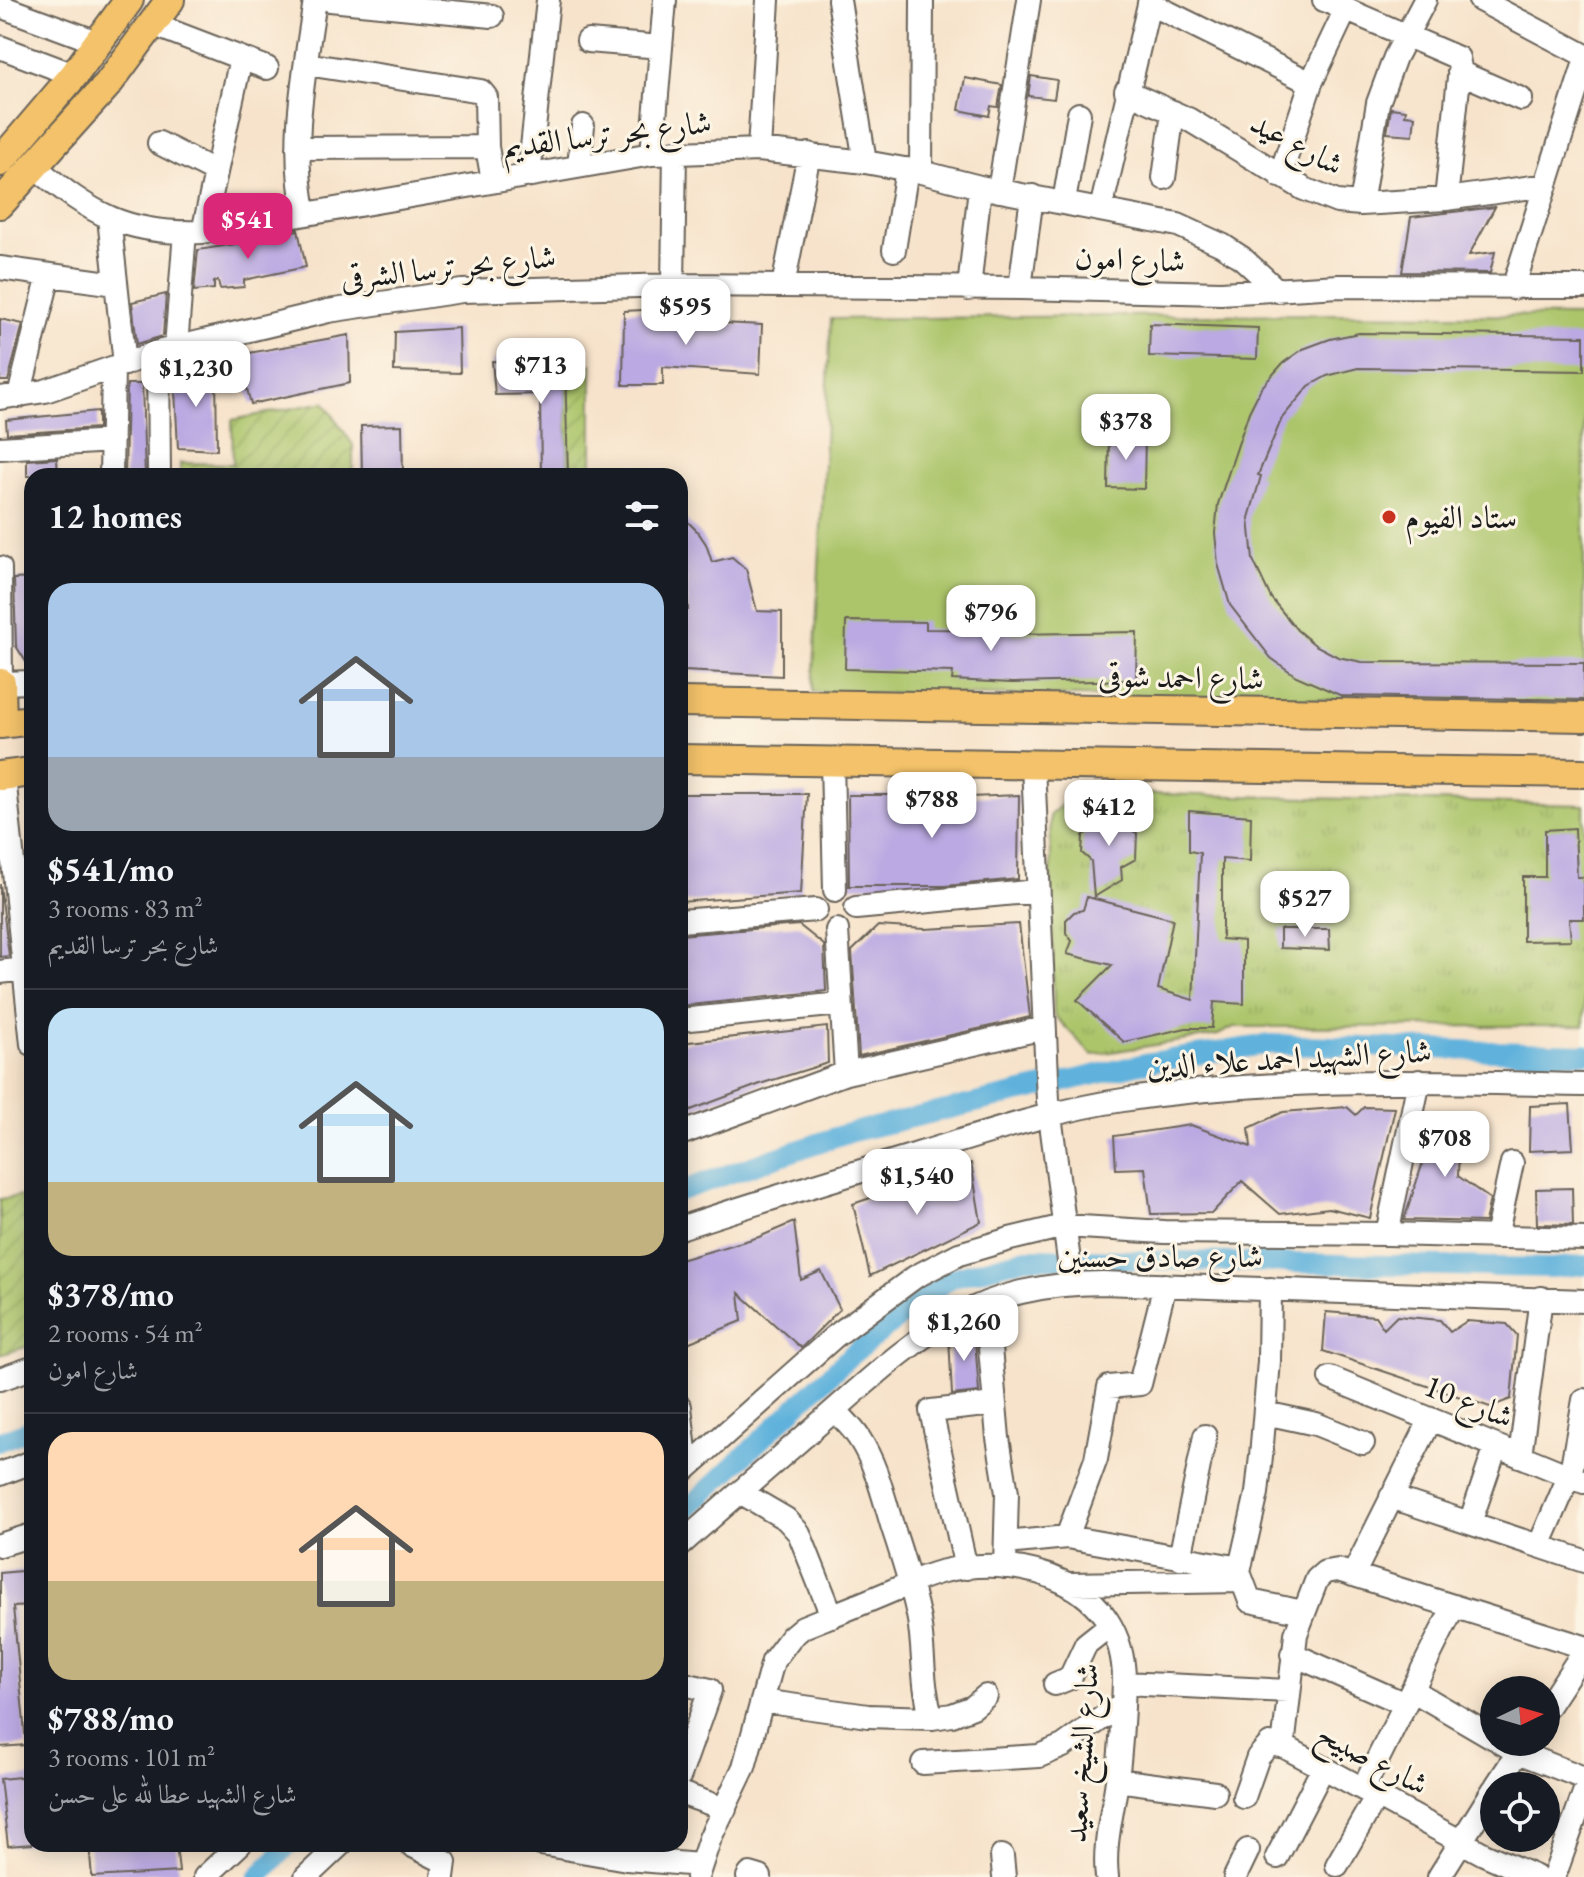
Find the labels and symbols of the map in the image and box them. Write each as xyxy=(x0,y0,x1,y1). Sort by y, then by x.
street label: شارع بحر ترسا القديم xyxy=(500,100,715,175)
street label: شارع عيد xyxy=(1240,101,1351,190)
pin: $541 xyxy=(201,193,295,261)
street label: شارع بحر ترسا الشرقى xyxy=(338,235,558,305)
street label: شارع امون xyxy=(1074,236,1186,288)
pin: $595 xyxy=(639,279,733,347)
pin: $713 xyxy=(494,338,588,406)
pin: $1,230 xyxy=(131,341,261,409)
pin: $378 xyxy=(1079,394,1173,462)
place label: ستاد الفيوم xyxy=(1405,496,1517,545)
marker: ستاد الفيوم xyxy=(1380,508,1398,526)
pin: $796 xyxy=(944,585,1038,653)
street label: شارع احمد شوقى xyxy=(1098,655,1264,705)
pin: $788 xyxy=(885,772,979,840)
pin: $412 xyxy=(1062,780,1156,848)
pin: $527 xyxy=(1258,871,1352,939)
street label: شارع الشهيد احمد علاء الدين xyxy=(1145,1030,1433,1092)
pin: $708 xyxy=(1398,1111,1492,1179)
pin: $1,540 xyxy=(852,1149,982,1217)
street label: شارع صادق حسنين xyxy=(1057,1235,1263,1283)
pin: $1,260 xyxy=(899,1295,1029,1363)
street label: شارع 10 xyxy=(1416,1364,1520,1443)
street label: شارع الشيخ سعيد xyxy=(1054,1662,1115,1845)
north arrow xyxy=(1480,1676,1560,1756)
street label: شارع صبيح xyxy=(1307,1711,1436,1811)

